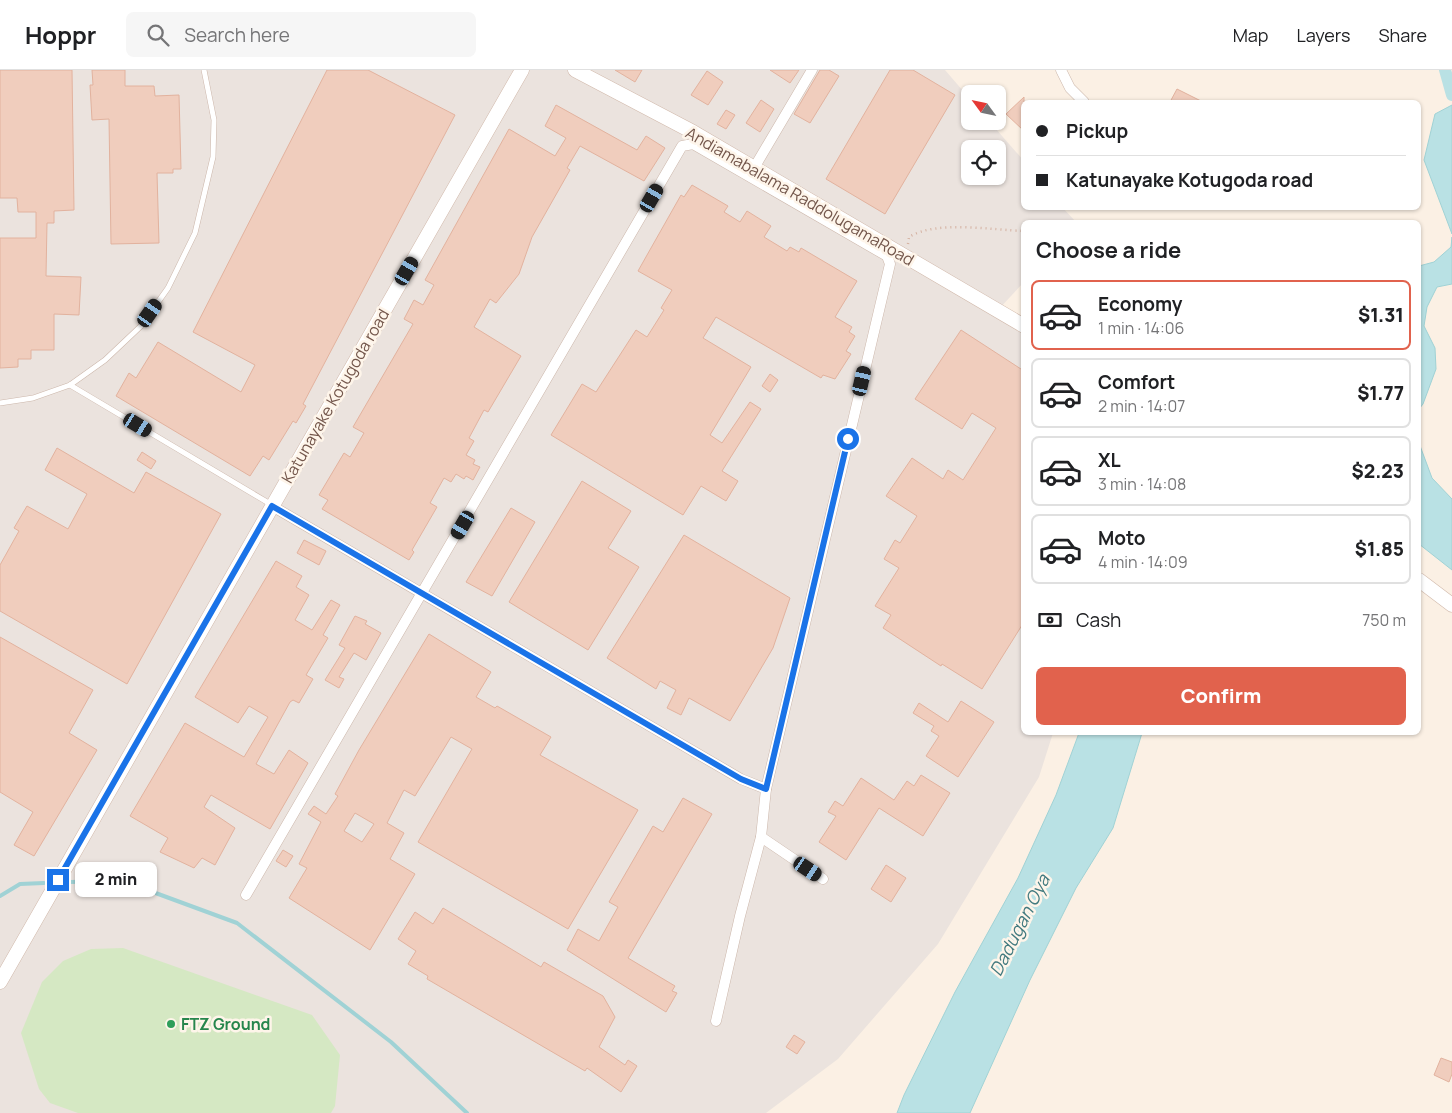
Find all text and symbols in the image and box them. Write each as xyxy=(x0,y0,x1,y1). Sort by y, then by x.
search box xyxy=(126,12,476,57)
text: Hoppr xyxy=(25,18,96,51)
icon: search xyxy=(144,21,172,49)
text: Search here xyxy=(184,22,290,48)
text: Map xyxy=(1233,23,1268,47)
text: Layers xyxy=(1296,23,1350,47)
text: Share xyxy=(1378,23,1427,47)
north arrow xyxy=(961,85,1006,130)
map controls xyxy=(961,85,1006,185)
text: Pickup xyxy=(1066,118,1128,144)
street label: Andiamabalama RaddolugamaRoad xyxy=(682,121,918,271)
button: locate xyxy=(961,140,1006,185)
text: Katunayake Kotugoda road xyxy=(1066,167,1313,193)
car xyxy=(638,181,665,215)
text: Choose a ride xyxy=(1036,235,1181,265)
car xyxy=(393,254,420,288)
text: Economy xyxy=(1098,291,1182,317)
icon: car xyxy=(1038,293,1083,338)
car xyxy=(135,296,164,330)
text: $1.31 xyxy=(1358,302,1404,328)
street label: Katunayake Kotugoda road xyxy=(276,305,394,487)
text: 1 min · 14:06 xyxy=(1098,317,1184,339)
car xyxy=(851,365,872,397)
text: Comfort xyxy=(1098,369,1175,395)
icon: car xyxy=(1038,371,1083,416)
text: $1.77 xyxy=(1357,380,1404,406)
text: 2 min · 14:07 xyxy=(1098,395,1185,417)
car xyxy=(121,411,154,439)
route start xyxy=(837,428,859,450)
text: XL xyxy=(1098,447,1121,473)
icon: car xyxy=(1038,449,1083,494)
text: $2.23 xyxy=(1352,458,1404,484)
text: 3 min · 14:08 xyxy=(1098,473,1186,495)
car xyxy=(449,508,476,542)
text: Moto xyxy=(1098,525,1145,551)
icon: car xyxy=(1038,527,1083,572)
text: $1.85 xyxy=(1355,536,1404,562)
text: 4 min · 14:09 xyxy=(1098,551,1188,573)
icon: cash xyxy=(1036,606,1064,634)
text: Cash xyxy=(1076,607,1121,633)
text: 750 m xyxy=(1362,609,1406,631)
button: Confirm xyxy=(1036,667,1406,725)
car xyxy=(791,854,824,884)
callout: 2 min xyxy=(76,862,158,898)
text: 2 min xyxy=(95,868,137,890)
route end xyxy=(47,869,69,891)
water label: Dadugan Oya xyxy=(983,869,1055,980)
place label: FTZ Ground xyxy=(181,1013,270,1035)
marker: FTZ Ground xyxy=(165,1018,177,1030)

